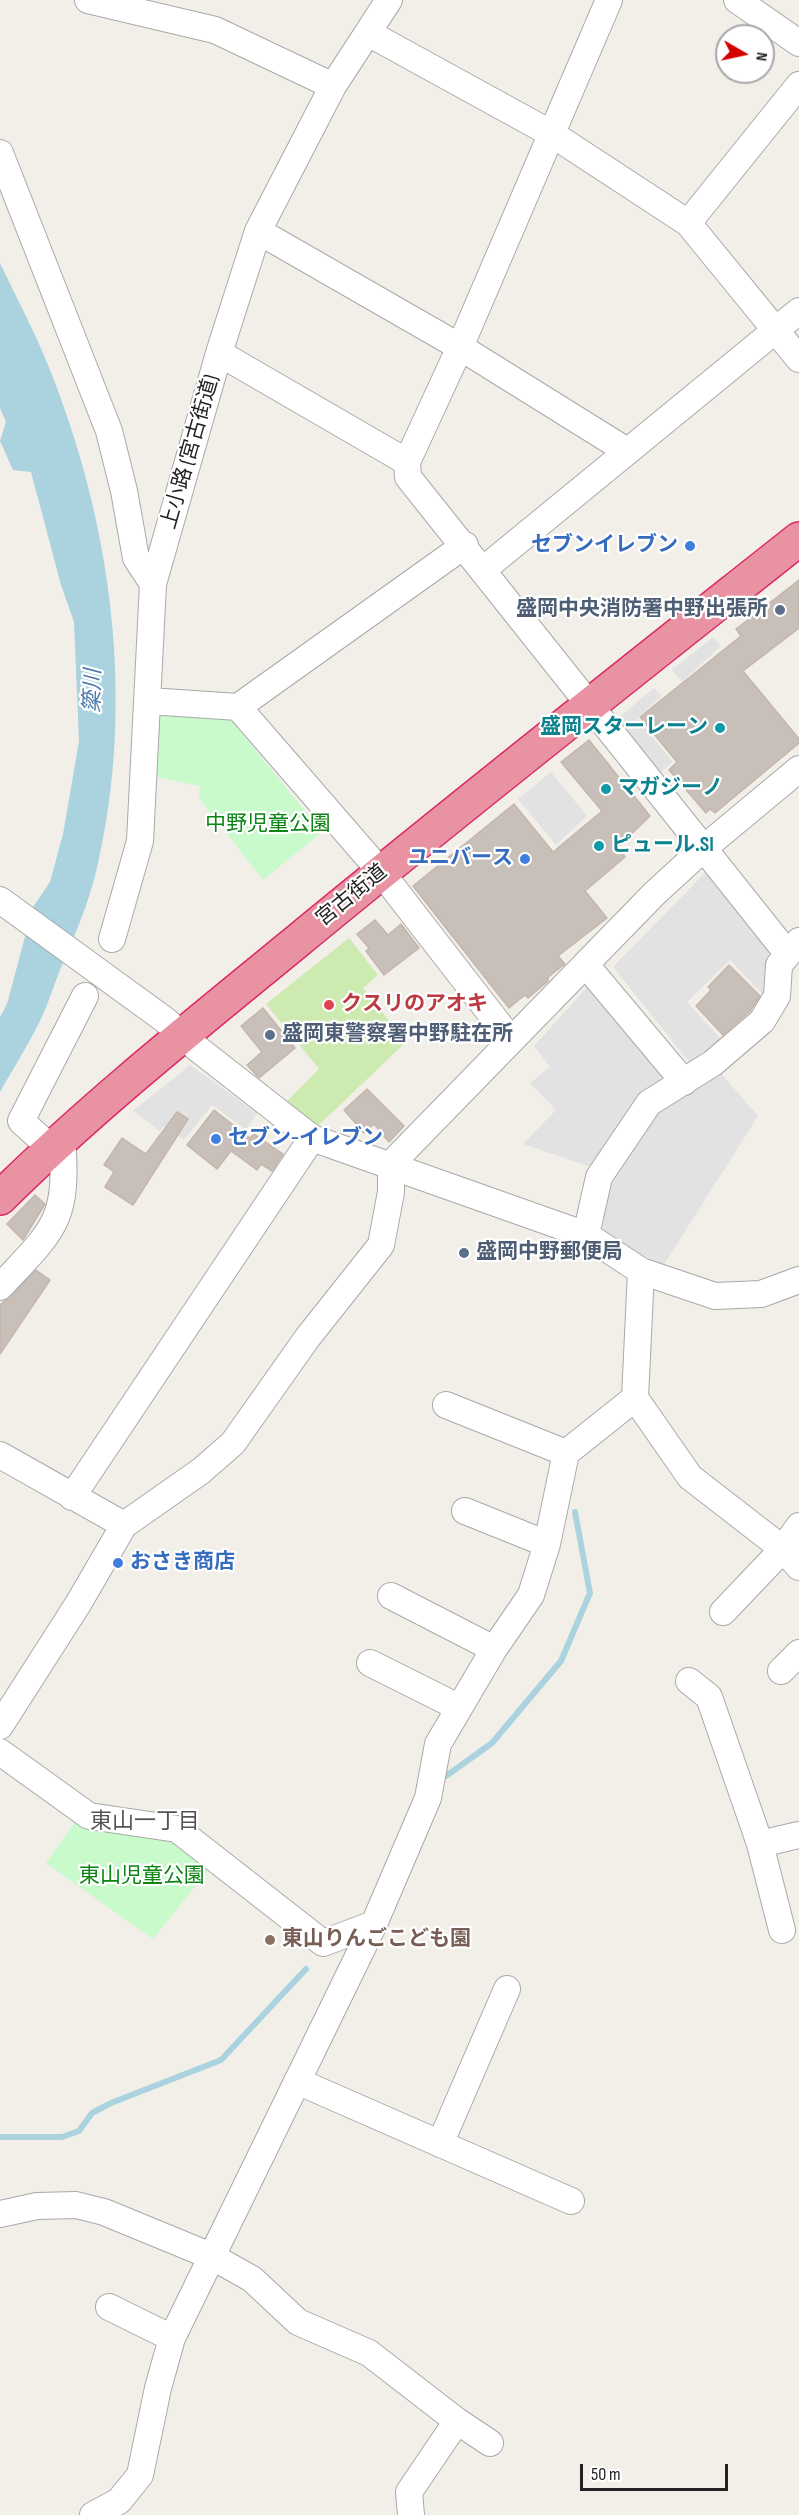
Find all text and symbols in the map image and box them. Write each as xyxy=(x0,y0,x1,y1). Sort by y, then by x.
north arrow xyxy=(715,24,775,84)
text: N xyxy=(751,51,771,62)
street label: 上小路 (宮古街道) xyxy=(157,372,225,532)
place label: セブンイレブン xyxy=(531,533,678,559)
marker: セブンイレブン xyxy=(683,539,697,553)
place label: 盛岡中央消防署中野出張所 xyxy=(516,597,768,623)
marker: 盛岡中央消防署中野出張所 xyxy=(773,603,787,617)
water label: 簗川 xyxy=(80,669,108,713)
place label: 盛岡スターレーン xyxy=(540,715,708,741)
marker: 盛岡スターレーン xyxy=(713,721,727,735)
place label: マガジーノ xyxy=(618,776,723,802)
marker: マガジーノ xyxy=(599,782,613,796)
park label: 中野児童公園 xyxy=(205,812,331,838)
place label: ピュール.SI xyxy=(611,833,714,859)
marker: ピュール.SI xyxy=(592,839,606,853)
place label: ユニバース xyxy=(408,846,513,872)
marker: ユニバース xyxy=(518,852,532,866)
street label: 宮古街道 xyxy=(311,860,393,932)
place label: クスリのアオキ xyxy=(341,992,488,1018)
marker: クスリのアオキ xyxy=(322,998,336,1012)
place label: 盛岡東警察署中野駐在所 xyxy=(282,1022,513,1048)
marker: 盛岡東警察署中野駐在所 xyxy=(263,1028,277,1042)
place label: セブン-イレブン xyxy=(228,1126,383,1152)
marker: セブン-イレブン xyxy=(209,1132,223,1146)
place label: 盛岡中野郵便局 xyxy=(476,1240,623,1266)
marker: 盛岡中野郵便局 xyxy=(457,1246,471,1260)
place label: おさき商店 xyxy=(130,1550,235,1576)
marker: おさき商店 xyxy=(111,1556,125,1570)
district label: 東山一丁目 xyxy=(90,1809,200,1835)
park label: 東山児童公園 xyxy=(79,1864,205,1890)
place label: 東山りんごこども園 xyxy=(282,1927,471,1953)
marker: 東山りんごこども園 xyxy=(263,1933,277,1947)
scale bar xyxy=(583,2452,732,2490)
text: 50 m xyxy=(591,2464,621,2485)

